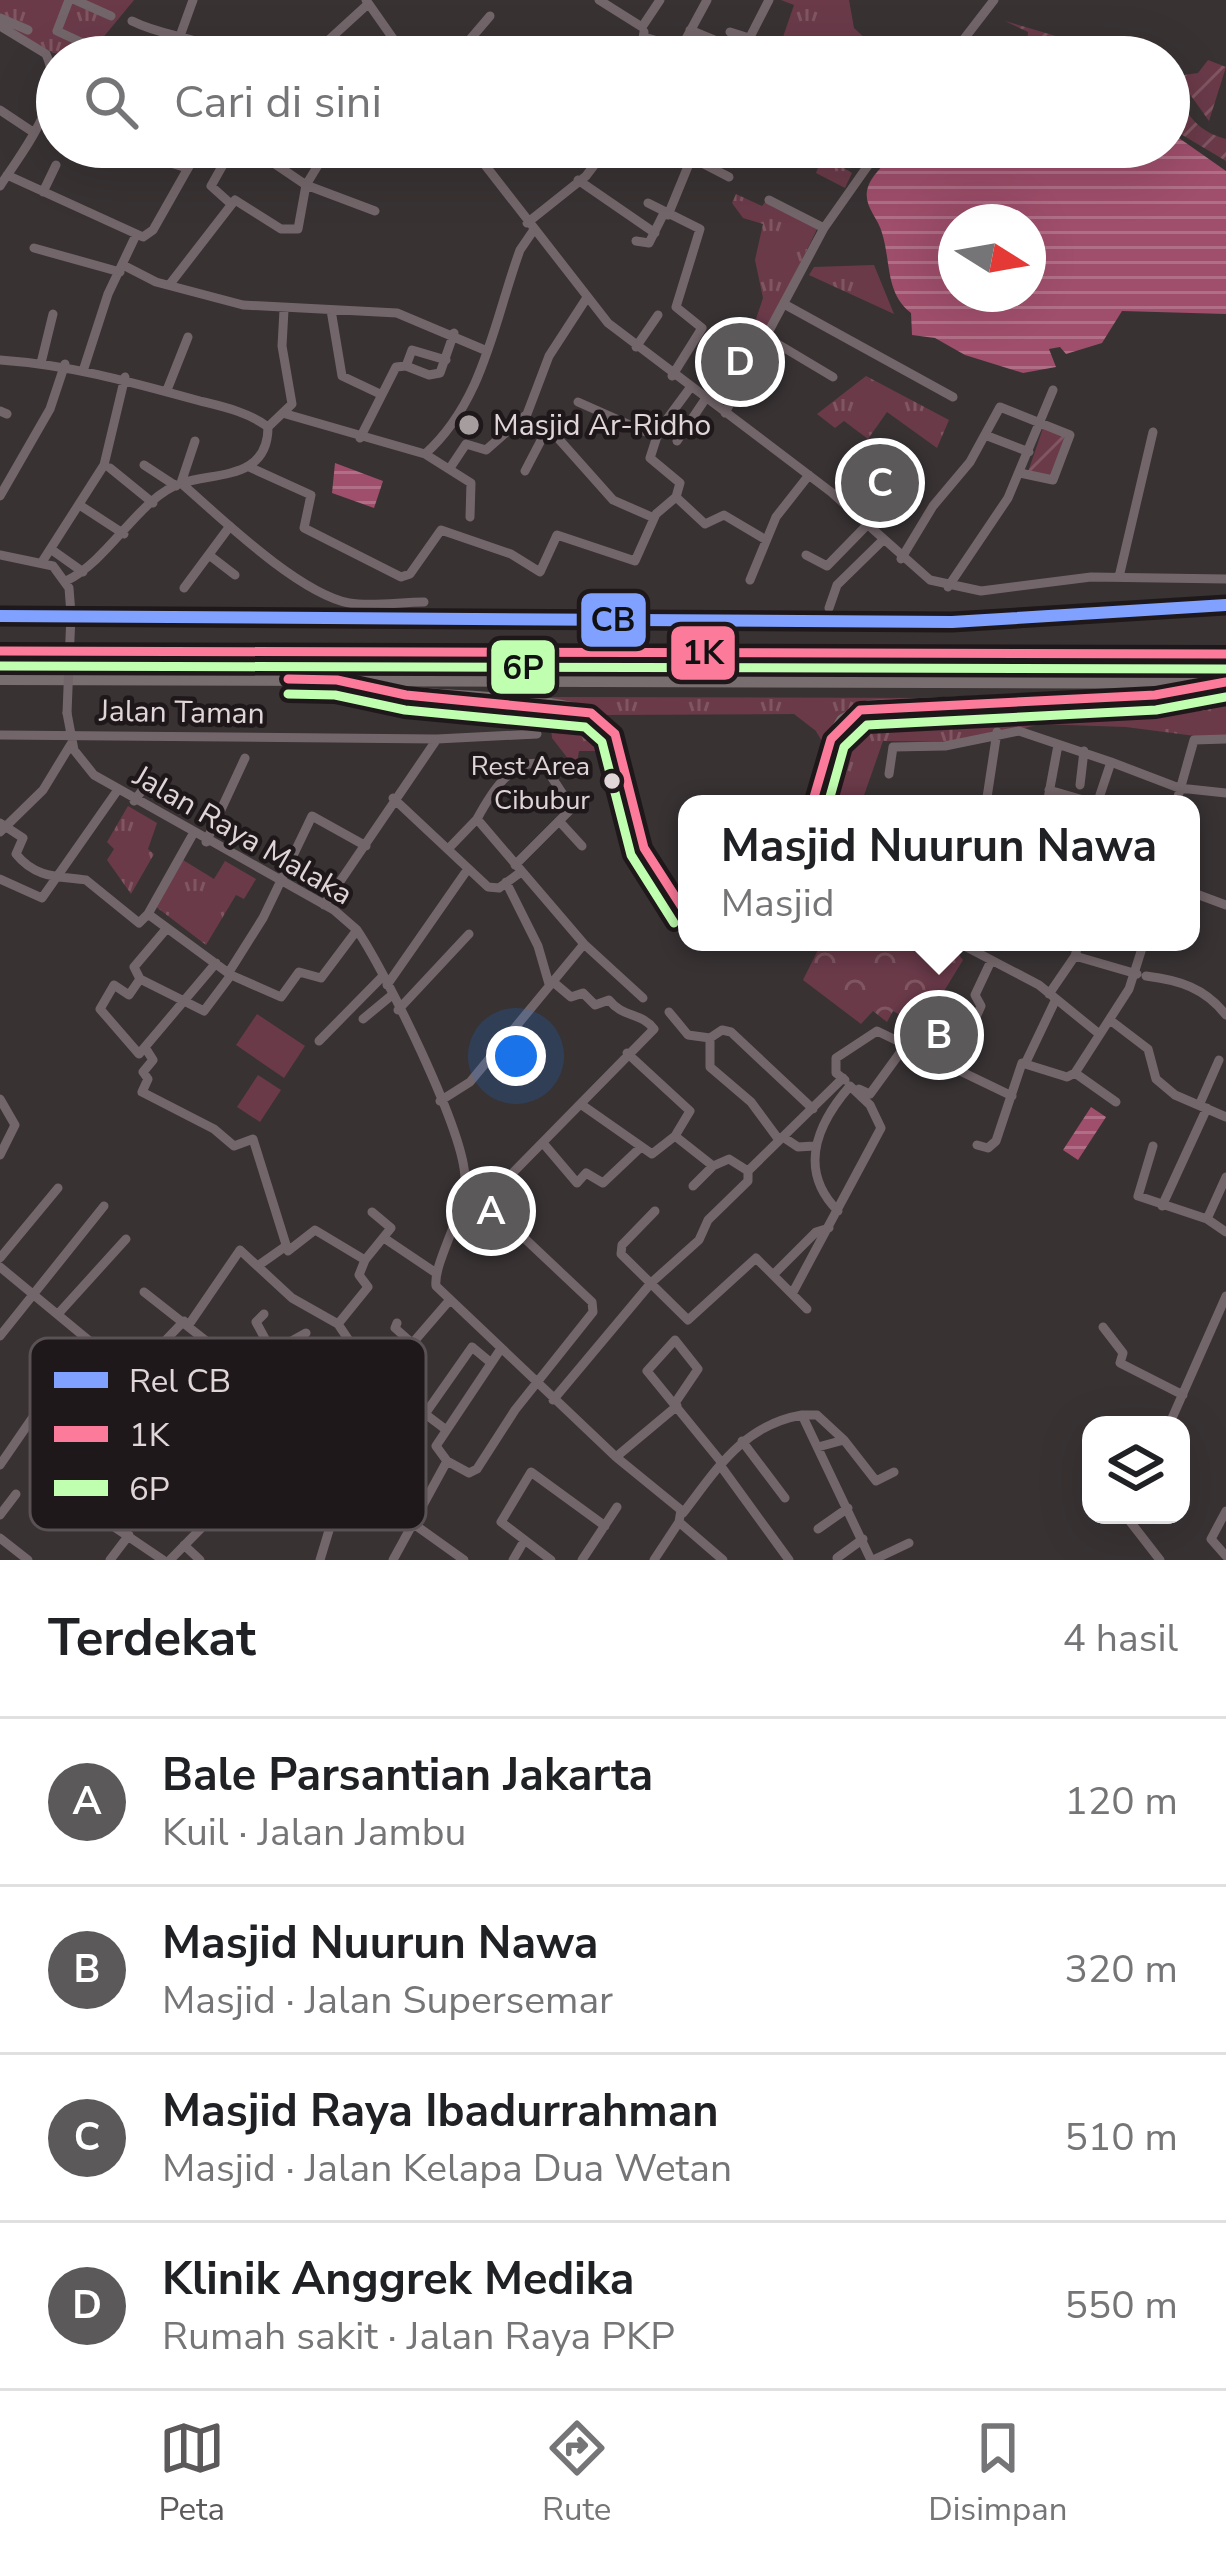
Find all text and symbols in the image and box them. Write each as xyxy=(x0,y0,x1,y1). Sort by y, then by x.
search box xyxy=(36,36,1190,168)
icon: search xyxy=(78,69,144,135)
text: Cari di sini xyxy=(174,72,382,133)
north arrow xyxy=(938,204,1046,312)
pin: D xyxy=(701,317,779,407)
place label: Masjid Ar-Ridho xyxy=(493,405,711,446)
marker: Masjid Ar-Ridho xyxy=(456,412,482,438)
pin: C xyxy=(841,438,919,528)
line badge: CB xyxy=(579,591,648,649)
text: CB xyxy=(590,598,636,643)
line badge: 1K xyxy=(669,624,737,682)
text: 1K xyxy=(682,631,725,676)
line badge: 6P xyxy=(489,638,557,696)
text: 6P xyxy=(502,646,544,691)
street label: Jalan Taman xyxy=(98,691,265,734)
place label: Rest Area Cibubur xyxy=(471,748,590,819)
street label: Jalan Raya Malaka xyxy=(125,755,360,915)
marker: Rest Area Cibubur xyxy=(601,770,623,792)
popup xyxy=(678,795,1200,951)
text: Masjid Nuurun Nawa xyxy=(721,816,1157,877)
text: Masjid xyxy=(721,877,835,930)
pin: B xyxy=(900,990,978,1080)
your location xyxy=(486,1026,546,1086)
pin: A xyxy=(452,1166,530,1256)
legend xyxy=(30,1338,426,1530)
text: Rel CB xyxy=(129,1359,231,1404)
text: 1K xyxy=(129,1413,171,1458)
map controls xyxy=(1082,1416,1190,1524)
button: layers xyxy=(1082,1416,1190,1524)
text: 6P xyxy=(129,1467,170,1512)
text: Terdekat xyxy=(48,1603,256,1673)
text: 4 hasil xyxy=(1062,1612,1178,1665)
text: Bale Parsantian Jakarta xyxy=(162,1745,653,1806)
text: A xyxy=(72,1775,102,1828)
text: 120 m xyxy=(1064,1775,1178,1828)
text: Kuil · Jalan Jambu xyxy=(162,1806,466,1859)
text: Masjid Nuurun Nawa xyxy=(162,1913,598,1974)
text: B xyxy=(74,1943,100,1996)
text: 320 m xyxy=(1064,1943,1178,1996)
text: Masjid · Jalan Supersemar xyxy=(162,1974,613,2027)
text: Masjid Raya Ibadurrahman xyxy=(162,2081,719,2142)
text: C xyxy=(74,2111,100,2164)
text: 510 m xyxy=(1064,2111,1178,2164)
text: Masjid · Jalan Kelapa Dua Wetan xyxy=(162,2142,732,2195)
text: Klinik Anggrek Medika xyxy=(162,2249,634,2310)
text: D xyxy=(72,2279,102,2332)
text: 550 m xyxy=(1064,2279,1178,2332)
text: Rumah sakit · Jalan Raya PKP xyxy=(162,2310,675,2363)
tab: Peta xyxy=(158,2415,225,2532)
tab: Rute xyxy=(542,2415,611,2532)
tab: Disimpan xyxy=(928,2415,1068,2532)

